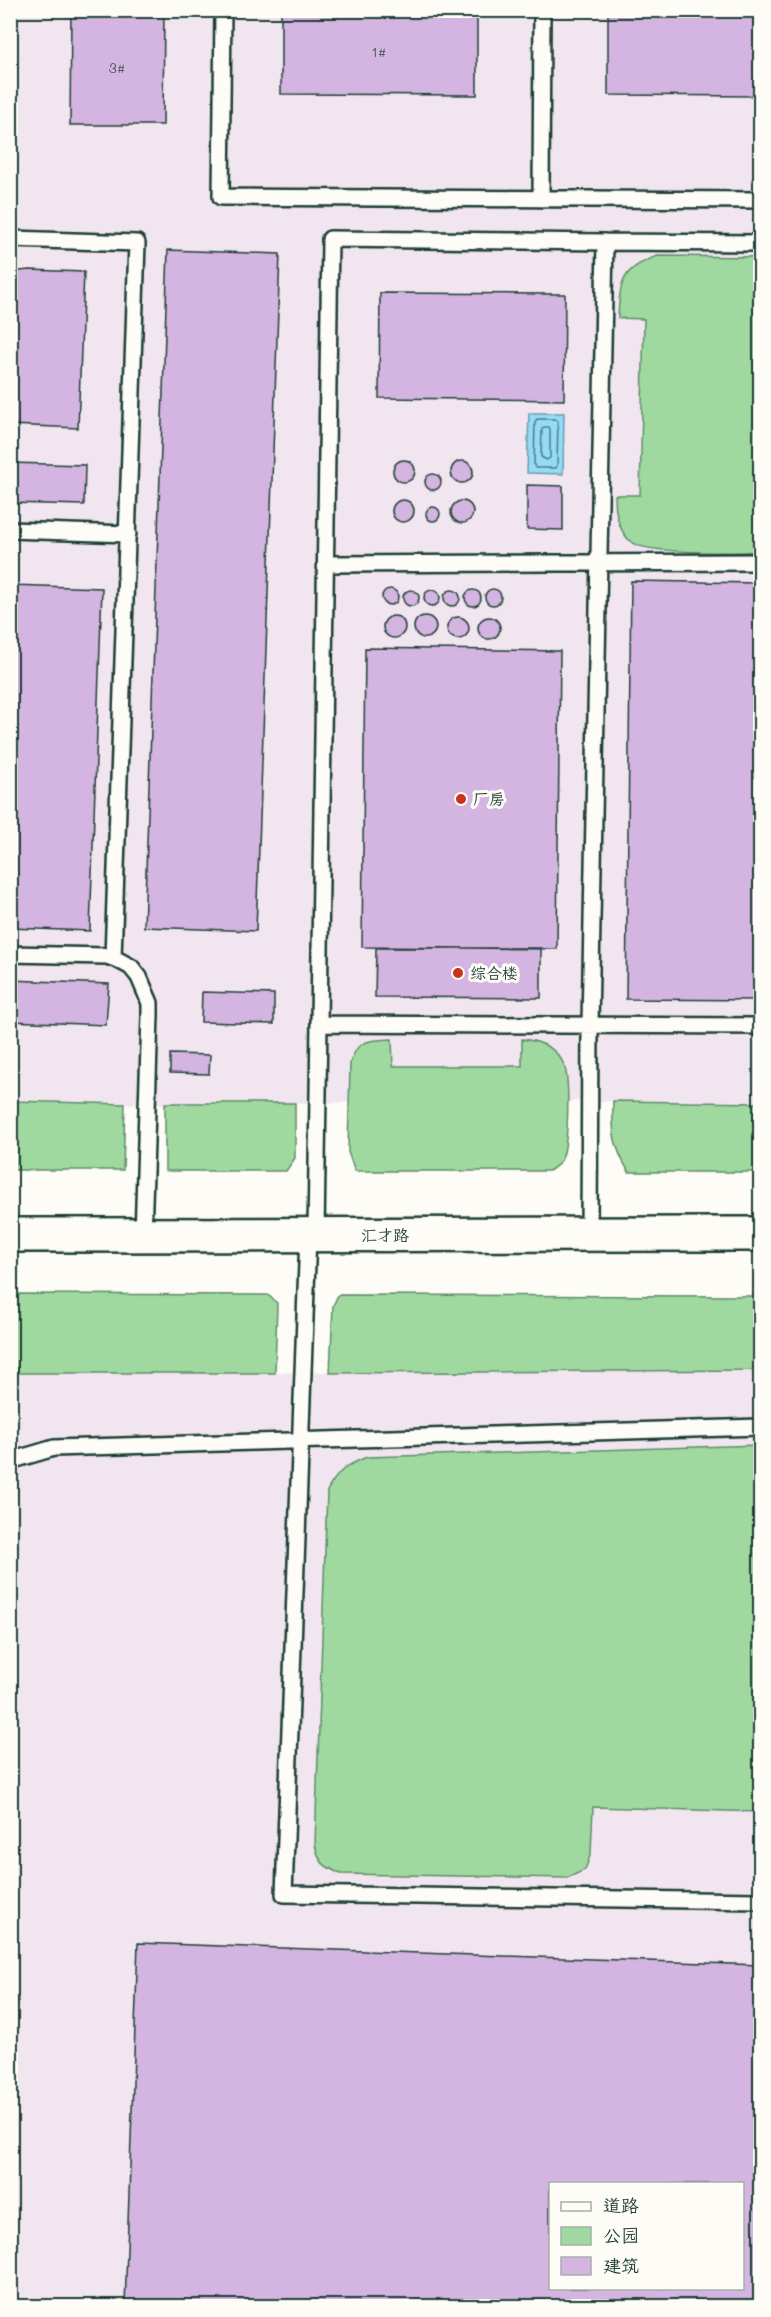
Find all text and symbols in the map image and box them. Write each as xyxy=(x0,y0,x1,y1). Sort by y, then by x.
house number: 1# xyxy=(372,42,386,61)
house number: 3# xyxy=(109,58,125,77)
place label: 厂房 xyxy=(473,788,505,809)
marker: 厂房 xyxy=(454,792,468,806)
place label: 综合楼 xyxy=(470,962,518,983)
marker: 综合楼 xyxy=(451,966,465,980)
street label: 汇才路 xyxy=(361,1224,409,1245)
legend xyxy=(549,2182,744,2290)
text: 道路 xyxy=(603,2193,639,2217)
text: 公园 xyxy=(603,2223,639,2247)
text: 建筑 xyxy=(603,2253,639,2277)

